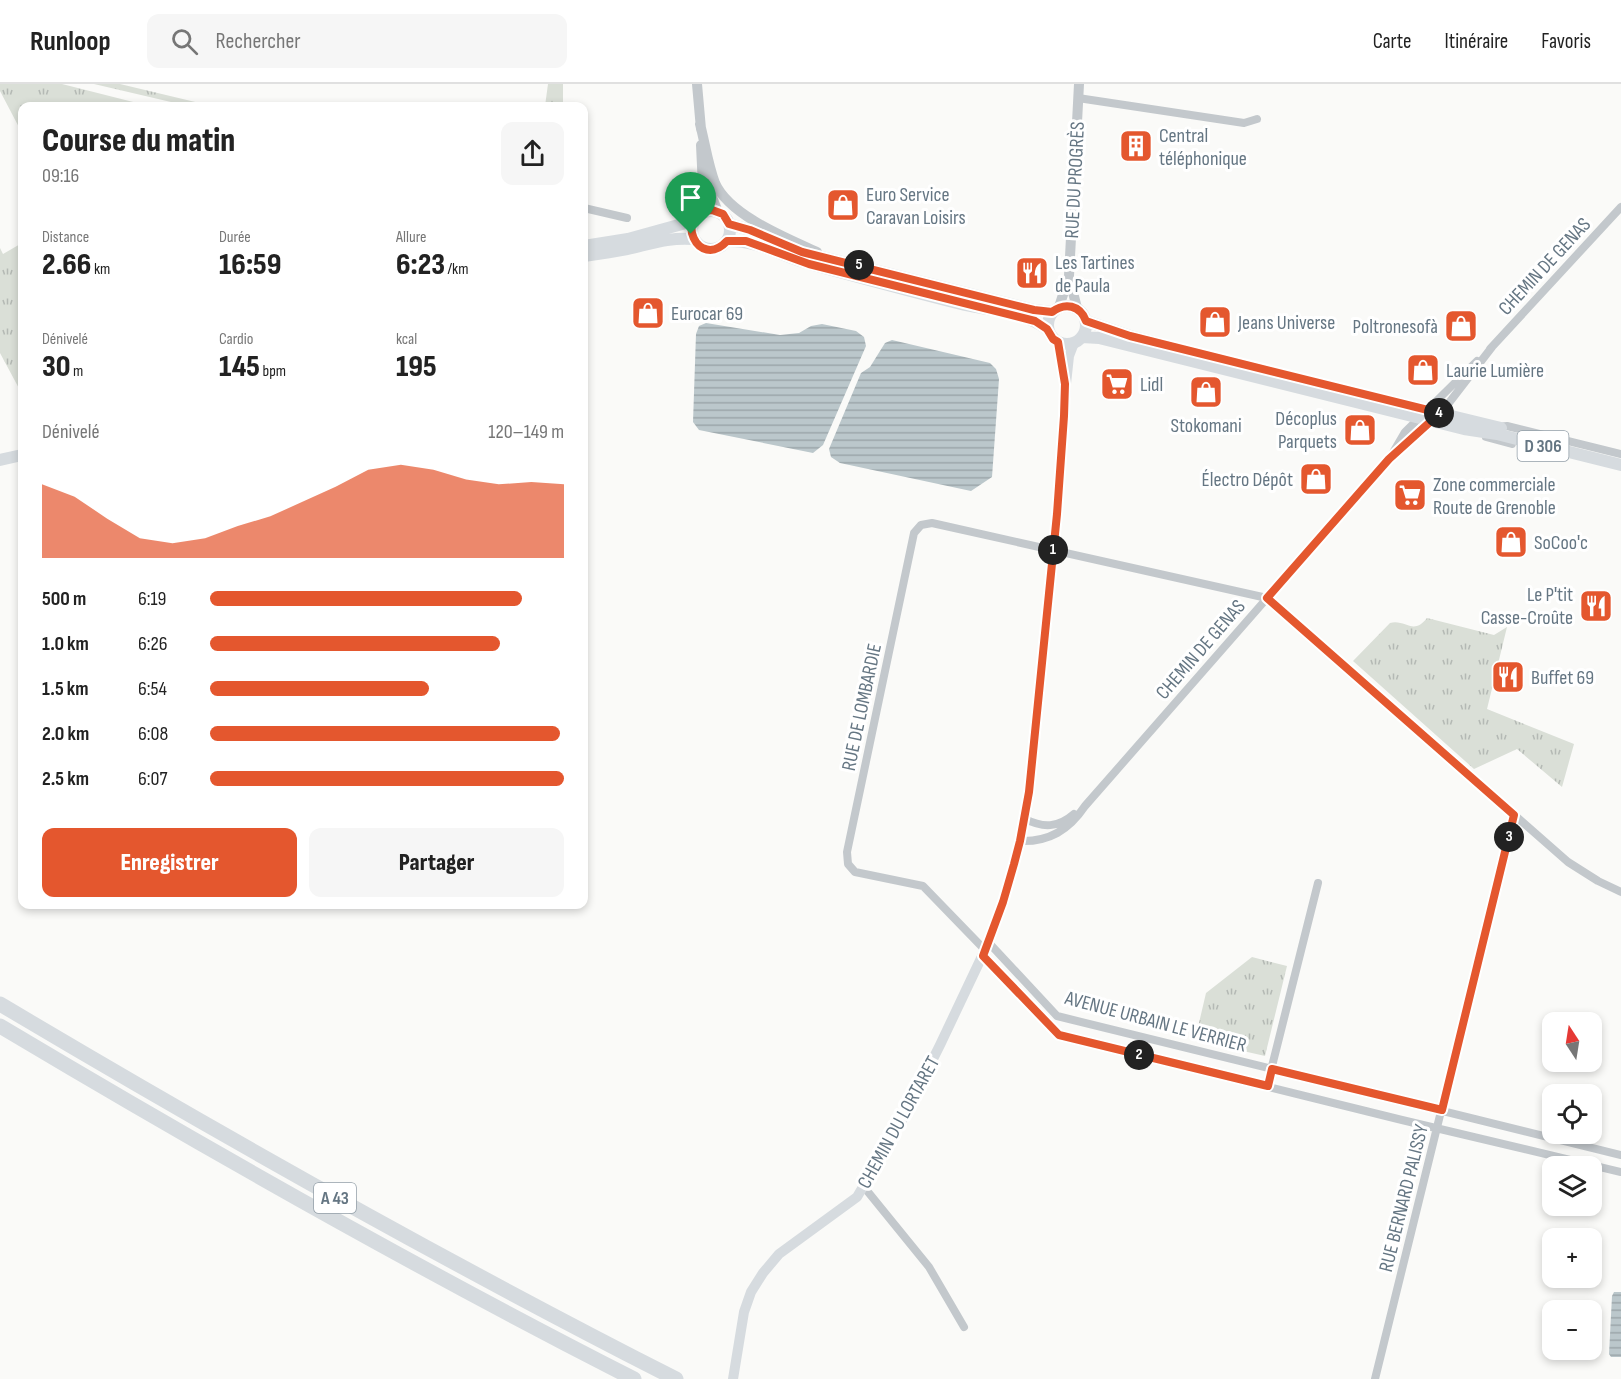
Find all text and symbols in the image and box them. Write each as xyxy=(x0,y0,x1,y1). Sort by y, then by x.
search box xyxy=(147,14,567,68)
text: Runloop xyxy=(30,25,111,58)
icon: search xyxy=(168,25,201,58)
text: Rechercher xyxy=(216,28,301,55)
text: Carte xyxy=(1373,29,1412,54)
text: Itinéraire xyxy=(1445,29,1508,54)
text: Favoris xyxy=(1541,29,1591,54)
text: Course du matin xyxy=(42,121,235,161)
street label: RUE DU PROGRÈS xyxy=(1060,121,1090,239)
button: share xyxy=(501,122,564,185)
place label: Central téléphonique xyxy=(1159,124,1247,171)
building icon: Central téléphonique xyxy=(1118,128,1154,164)
text: 09:16 xyxy=(42,164,79,188)
pin xyxy=(665,172,716,234)
icon: arrive xyxy=(674,181,707,214)
place label: Euro Service Caravan Loisirs xyxy=(866,183,966,230)
shop icon: Euro Service Caravan Loisirs xyxy=(825,187,861,223)
street label: CHEMIN DE GENAS xyxy=(1494,213,1596,320)
text: Distance xyxy=(42,228,89,247)
text: Durée xyxy=(219,228,251,247)
text: Allure xyxy=(396,228,426,247)
text: 2.66 xyxy=(42,247,91,283)
text: 16:59 xyxy=(219,247,281,283)
text: 6:23 xyxy=(396,247,445,283)
pin: 5 xyxy=(844,250,874,280)
place label: Les Tartines de Paula xyxy=(1055,251,1135,298)
text: 5 xyxy=(855,255,863,274)
restaurant icon: Les Tartines de Paula xyxy=(1014,255,1050,291)
text: km xyxy=(91,260,110,279)
text: /km xyxy=(445,260,468,279)
shop icon: Eurocar 69 xyxy=(630,295,666,331)
place label: Eurocar 69 xyxy=(671,302,743,326)
shop icon: Jeans Universe xyxy=(1197,304,1233,340)
shop icon: Poltronesofà xyxy=(1443,308,1479,344)
place label: Jeans Universe xyxy=(1237,311,1335,335)
place label: Poltronesofà xyxy=(1352,315,1438,339)
text: Dénivelé xyxy=(42,330,88,349)
text: Cardio xyxy=(219,330,253,349)
text: kcal xyxy=(396,330,417,349)
text: 30 xyxy=(42,349,71,385)
text: 145 xyxy=(219,349,260,385)
text: 195 xyxy=(396,349,437,385)
shop icon: Laurie Lumière xyxy=(1405,352,1441,388)
place label: Laurie Lumière xyxy=(1446,359,1544,383)
text: m xyxy=(71,362,83,381)
text: bpm xyxy=(260,362,286,381)
supermarket icon: Lidl xyxy=(1099,366,1135,402)
place label: Lidl xyxy=(1140,373,1163,397)
shop icon: Stokomani xyxy=(1188,374,1224,410)
pin: 4 xyxy=(1424,398,1454,428)
text: 4 xyxy=(1435,403,1443,422)
place label: Décoplus Parquets xyxy=(1275,407,1337,454)
shop icon: Décoplus Parquets xyxy=(1342,412,1378,448)
place label: Stokomani xyxy=(1170,414,1242,438)
text: Dénivelé xyxy=(42,420,100,444)
text: 120–149 m xyxy=(488,420,564,444)
road number: D 306 xyxy=(1518,431,1568,461)
shop icon: Électro Dépôt xyxy=(1298,461,1334,497)
place label: Électro Dépôt xyxy=(1202,468,1293,492)
place label: Zone commerciale Route de Grenoble xyxy=(1433,473,1556,520)
supermarket icon: Zone commerciale Route de Grenoble xyxy=(1392,477,1428,513)
shop icon: SoCoo'c xyxy=(1493,524,1529,560)
place label: SoCoo'c xyxy=(1534,531,1588,555)
pin: 1 xyxy=(1038,535,1068,565)
text: 1 xyxy=(1050,540,1056,559)
place label: Le P'tit Casse-Croûte xyxy=(1481,583,1573,630)
text: 500 m xyxy=(42,587,86,611)
text: 6:19 xyxy=(138,587,166,611)
restaurant icon: Le P'tit Casse-Croûte xyxy=(1578,588,1614,624)
street label: CHEMIN DE GENAS xyxy=(1151,595,1251,704)
text: 1.0 km xyxy=(42,632,89,656)
text: 6:26 xyxy=(138,632,168,656)
street label: RUE DE LOMBARDIE xyxy=(837,641,887,773)
restaurant icon: Buffet 69 xyxy=(1490,659,1526,695)
place label: Buffet 69 xyxy=(1531,666,1594,690)
text: 1.5 km xyxy=(42,677,88,701)
text: 6:54 xyxy=(138,677,167,701)
text: 2.0 km xyxy=(42,722,89,746)
text: 6:08 xyxy=(138,722,168,746)
text: 2.5 km xyxy=(42,767,89,791)
text: 6:07 xyxy=(138,767,167,791)
pin: 3 xyxy=(1494,822,1524,852)
text: 3 xyxy=(1505,827,1513,846)
button: Enregistrer xyxy=(42,828,297,897)
button: Partager xyxy=(309,828,564,897)
street label: AVENUE URBAIN LE VERRIER xyxy=(1061,986,1249,1058)
north arrow xyxy=(1542,1012,1602,1072)
map controls xyxy=(1542,1012,1602,1360)
pin: 2 xyxy=(1124,1040,1154,1070)
text: 2 xyxy=(1135,1045,1143,1064)
street label: CHEMIN DU LORTARET xyxy=(853,1052,945,1193)
button: locate xyxy=(1542,1084,1602,1144)
street label: RUE BERNARD PALISSY xyxy=(1374,1121,1434,1274)
button: layers xyxy=(1542,1156,1602,1216)
road number: A 43 xyxy=(314,1183,356,1213)
button: + xyxy=(1542,1228,1602,1288)
button: − xyxy=(1542,1300,1602,1360)

